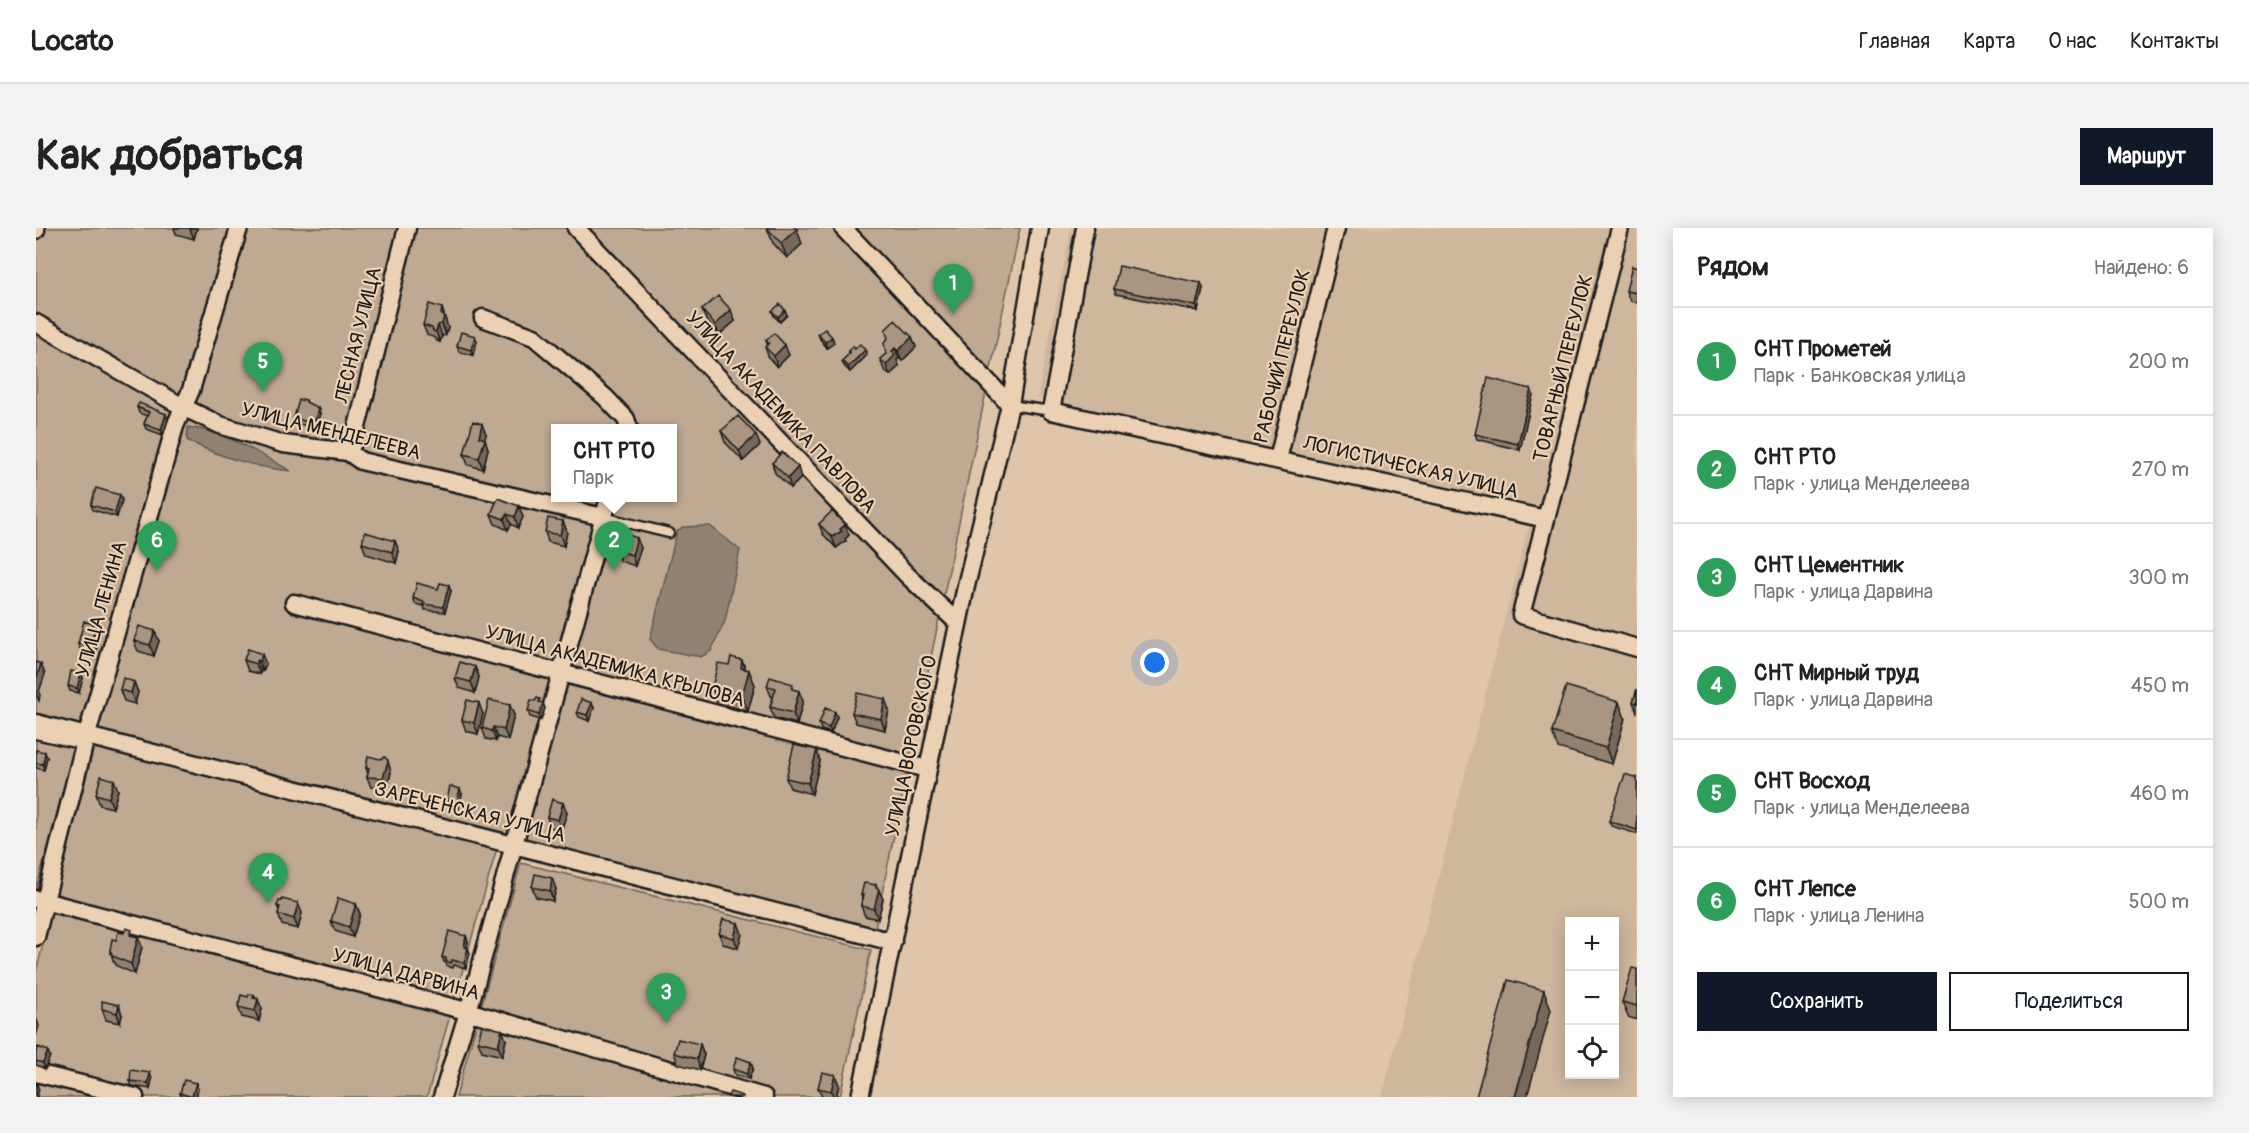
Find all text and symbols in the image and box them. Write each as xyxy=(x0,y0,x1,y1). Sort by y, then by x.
text: Locato xyxy=(30,24,114,59)
text: Главная xyxy=(1859,28,1930,55)
text: Карта xyxy=(1963,28,2015,55)
text: О нас xyxy=(2048,28,2097,55)
text: Контакты xyxy=(2130,28,2219,55)
button: Маршрут xyxy=(2080,128,2213,185)
text: Как добраться xyxy=(36,130,303,182)
text: Рядом xyxy=(1697,251,1769,283)
text: Найдено: 6 xyxy=(2094,255,2189,280)
street label: ЛЕСНАЯ УЛИЦА xyxy=(329,264,387,407)
pin: 1 xyxy=(934,264,972,314)
street label: РАБОЧИЙ ПЕРЕУЛОК xyxy=(1248,266,1316,446)
street label: ТОВАРНЫЙ ПЕРЕУЛОК xyxy=(1528,272,1598,464)
street label: УЛИЦА АКАДЕМИКА ПАВЛОВА xyxy=(681,306,882,519)
text: СНТ Прометей xyxy=(1754,335,1892,363)
pin: 5 xyxy=(244,342,282,392)
text: 1 xyxy=(1713,349,1720,374)
text: 200 m xyxy=(2128,349,2189,374)
text: Парк · Банковская улица xyxy=(1754,363,1966,388)
street label: УЛИЦА МЕНДЕЛЕЕВА xyxy=(238,397,424,465)
popup xyxy=(551,424,677,502)
street label: ЛОГИСТИЧЕСКАЯ УЛИЦА xyxy=(1300,430,1521,504)
text: СНТ РТО xyxy=(573,437,655,465)
text: СНТ РТО xyxy=(1754,443,1836,471)
text: 2 xyxy=(1711,457,1722,482)
text: 270 m xyxy=(2131,457,2189,482)
text: Парк xyxy=(573,465,614,490)
text: Парк · улица Менделеева xyxy=(1754,471,1970,496)
pin: 6 xyxy=(138,522,176,571)
pin: 2 xyxy=(594,522,634,571)
street label: УЛИЦА ЛЕНИНА xyxy=(70,538,132,680)
text: СНТ Цементник xyxy=(1754,551,1904,579)
text: 3 xyxy=(1711,565,1722,590)
text: 300 m xyxy=(2128,565,2189,590)
text: Парк · улица Дарвина xyxy=(1754,579,1933,604)
street label: УЛИЦА АКАДЕМИКА КРЫЛОВА xyxy=(483,619,747,713)
your location xyxy=(1140,648,1169,677)
street label: УЛИЦА ВОРОВСКОГО xyxy=(880,653,942,839)
text: СНТ Мирный труд xyxy=(1754,659,1919,687)
text: 4 xyxy=(1711,673,1722,698)
text: 450 m xyxy=(2131,673,2189,698)
text: Парк · улица Дарвина xyxy=(1754,687,1933,712)
text: СНТ Восход xyxy=(1754,767,1870,795)
street label: ЗАРЕЧЕНСКАЯ УЛИЦА xyxy=(372,776,568,848)
text: 5 xyxy=(1711,781,1722,806)
text: 460 m xyxy=(2130,781,2189,806)
text: Парк · улица Менделеева xyxy=(1754,795,1970,820)
pin: 4 xyxy=(248,854,288,903)
text: СНТ Лепсе xyxy=(1754,875,1856,903)
text: 6 xyxy=(1711,889,1722,914)
text: 500 m xyxy=(2129,889,2189,914)
text: Парк · улица Ленина xyxy=(1754,903,1924,928)
map controls xyxy=(1565,917,1619,1079)
button: + xyxy=(1565,917,1619,971)
street label: УЛИЦА ДАРВИНА xyxy=(330,942,482,1006)
button: − xyxy=(1565,971,1619,1025)
button: Сохранить xyxy=(1697,972,1937,1031)
button: Поделиться xyxy=(1949,972,2189,1031)
pin: 3 xyxy=(646,974,686,1023)
button: locate xyxy=(1565,1025,1619,1079)

